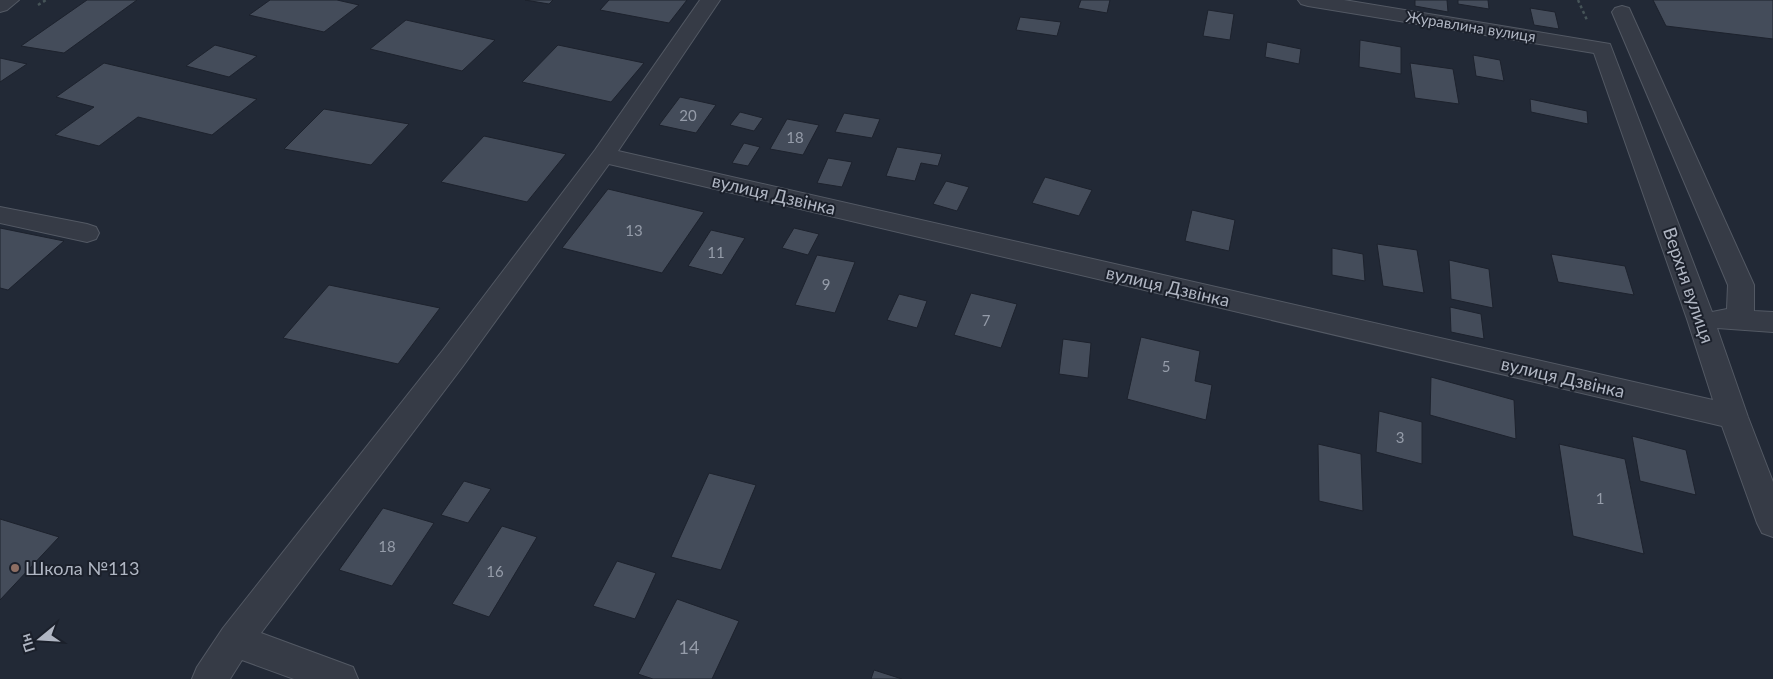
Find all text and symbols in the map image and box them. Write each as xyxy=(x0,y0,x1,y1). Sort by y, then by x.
street label: Журавлина вулиця xyxy=(1405,7,1537,45)
house number: 20 xyxy=(679,106,697,124)
house number: 18 xyxy=(786,128,804,146)
street label: вулиця Дзвінка xyxy=(710,169,838,219)
house number: 13 xyxy=(625,221,643,239)
street label: Верхня вулиця xyxy=(1659,224,1719,346)
house number: 11 xyxy=(707,243,725,261)
street label: вулиця Дзвінка xyxy=(1104,261,1232,311)
house number: 9 xyxy=(822,275,830,293)
house number: 7 xyxy=(982,311,991,329)
street label: вулиця Дзвінка xyxy=(1499,352,1627,402)
house number: 5 xyxy=(1162,357,1170,375)
house number: 3 xyxy=(1396,428,1404,446)
house number: 1 xyxy=(1596,489,1604,507)
house number: 18 xyxy=(378,537,396,555)
place label: Школа №113 xyxy=(25,557,139,579)
marker: Школа №113 xyxy=(9,562,21,574)
house number: 16 xyxy=(486,562,504,580)
north arrow xyxy=(15,614,65,664)
text: Пн xyxy=(16,632,38,655)
house number: 14 xyxy=(679,636,699,658)

